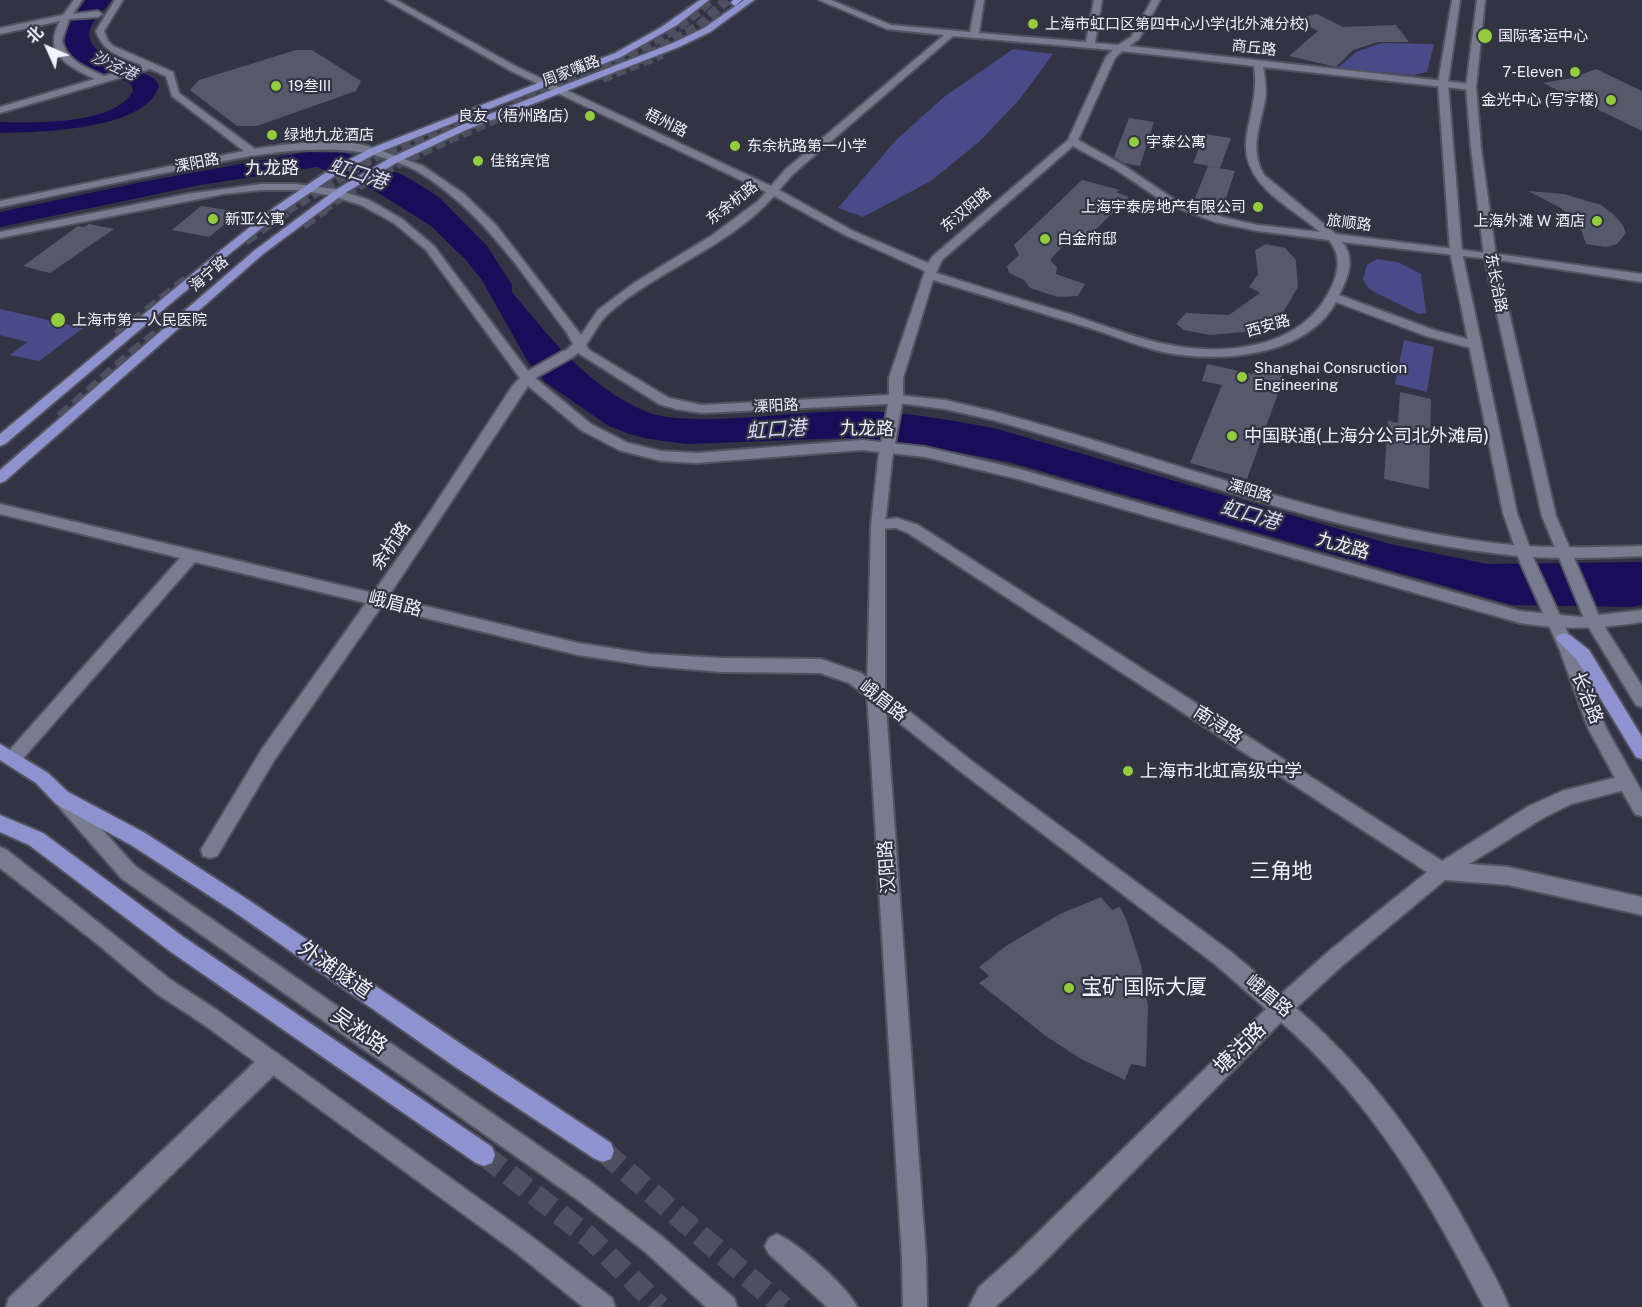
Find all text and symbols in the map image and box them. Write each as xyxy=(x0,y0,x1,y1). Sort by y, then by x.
place label: 上海市虹口区第四中心小学(北外滩分校) xyxy=(1045,15,1309,33)
marker: 上海市虹口区第四中心小学(北外滩分校) xyxy=(1026,17,1040,31)
north arrow xyxy=(18,18,78,78)
text: 北 xyxy=(23,23,47,47)
marker: 国际客运中心 xyxy=(1476,27,1494,45)
place label: 国际客运中心 xyxy=(1498,27,1588,45)
street label: 商丘路 xyxy=(1231,37,1277,59)
water label: 沙泾港 xyxy=(88,47,140,85)
street label: 周家嘴路 xyxy=(540,52,602,90)
place label: 7-Eleven xyxy=(1502,63,1563,81)
marker: 7-Eleven xyxy=(1568,65,1582,79)
place label: 19叁III xyxy=(288,77,331,95)
marker: 19叁III xyxy=(269,79,283,93)
place label: 金光中心 (写字楼) xyxy=(1481,91,1599,109)
marker: 金光中心 (写字楼) xyxy=(1604,93,1618,107)
street label: 梧州路 xyxy=(642,105,690,141)
place label: 良友（梧州路店） xyxy=(458,107,578,125)
marker: 良友（梧州路店） xyxy=(583,109,597,123)
place label: 绿地九龙酒店 xyxy=(284,126,374,144)
marker: 绿地九龙酒店 xyxy=(265,128,279,142)
place label: 宇泰公寓 xyxy=(1146,133,1206,151)
marker: 宇泰公寓 xyxy=(1127,135,1141,149)
place label: 东余杭路第一小学 xyxy=(747,137,867,155)
marker: 东余杭路第一小学 xyxy=(728,139,742,153)
street label: 溧阳路 xyxy=(173,150,221,176)
place label: 佳铭宾馆 xyxy=(490,152,550,170)
water label: 虹口港 xyxy=(326,153,390,195)
marker: 佳铭宾馆 xyxy=(471,154,485,168)
street label: 九龙路 xyxy=(245,157,299,179)
street label: 东余杭路 xyxy=(703,177,761,229)
street label: 东汉阳路 xyxy=(937,184,995,236)
place label: 上海宇泰房地产有限公司 xyxy=(1081,198,1246,216)
marker: 上海宇泰房地产有限公司 xyxy=(1251,200,1265,214)
place label: 新亚公寓 xyxy=(225,210,285,228)
street label: 旅顺路 xyxy=(1326,211,1372,235)
marker: 新亚公寓 xyxy=(206,212,220,226)
place label: 上海外滩 W 酒店 xyxy=(1473,212,1585,230)
marker: 上海外滩 W 酒店 xyxy=(1590,214,1604,228)
place label: 白金府邸 xyxy=(1057,230,1117,248)
marker: 白金府邸 xyxy=(1038,232,1052,246)
street label: 海宁路 xyxy=(186,252,232,296)
street label: 东长治路 xyxy=(1481,252,1511,314)
marker: 上海市第一人民医院 xyxy=(49,311,67,329)
place label: 上海市第一人民医院 xyxy=(72,311,207,329)
street label: 西安路 xyxy=(1244,311,1292,341)
place label: Shanghai Consruction Engineering xyxy=(1254,359,1407,394)
marker: Shanghai Consruction Engineering xyxy=(1235,370,1249,384)
street label: 溧阳路 xyxy=(753,396,799,416)
water label: 虹口港 xyxy=(745,416,807,444)
street label: 九龙路 xyxy=(840,418,894,440)
place label: 中国联通(上海分公司北外滩局) xyxy=(1244,425,1489,447)
marker: 中国联通(上海分公司北外滩局) xyxy=(1225,429,1239,443)
street label: 溧阳路 xyxy=(1226,476,1274,506)
water label: 虹口港 xyxy=(1218,495,1282,535)
street label: 余杭路 xyxy=(367,518,415,574)
street label: 九龙路 xyxy=(1314,528,1372,564)
street label: 峨眉路 xyxy=(366,587,424,621)
street label: 长治路 xyxy=(1567,669,1607,727)
street label: 峨眉路 xyxy=(855,676,911,726)
street label: 南浔路 xyxy=(1189,701,1247,749)
place label: 上海市北虹高级中学 xyxy=(1140,760,1302,782)
marker: 上海市北虹高级中学 xyxy=(1121,764,1135,778)
street label: 汉阳路 xyxy=(874,839,900,895)
district label: 三角地 xyxy=(1250,859,1312,885)
street label: 外滩隧道 xyxy=(293,936,377,1004)
street label: 峨眉路 xyxy=(1241,970,1297,1022)
place label: 宝矿国际大厦 xyxy=(1081,975,1207,1001)
marker: 宝矿国际大厦 xyxy=(1062,981,1076,995)
street label: 吴淞路 xyxy=(326,1003,392,1059)
street label: 塘沽路 xyxy=(1209,1017,1271,1079)

